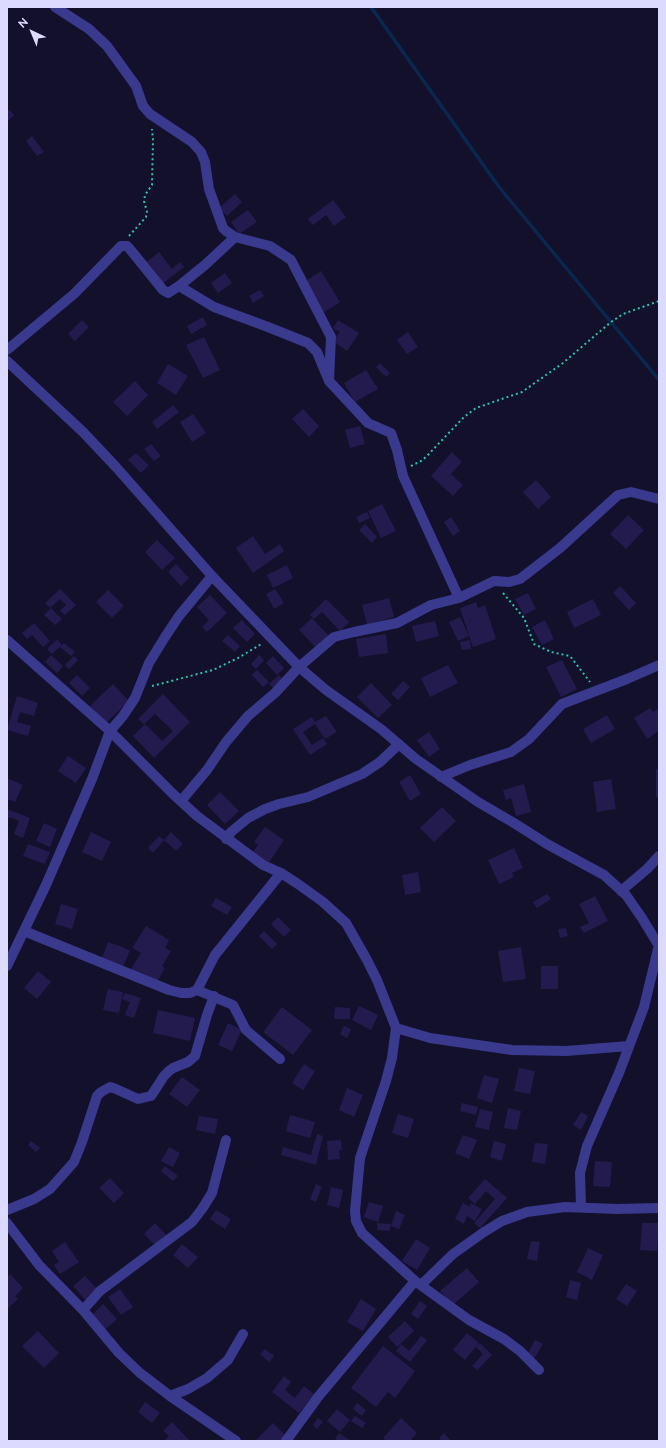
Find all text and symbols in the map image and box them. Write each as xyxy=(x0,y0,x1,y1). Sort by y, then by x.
north arrow xyxy=(12,12,52,52)
text: N xyxy=(16,15,31,31)

